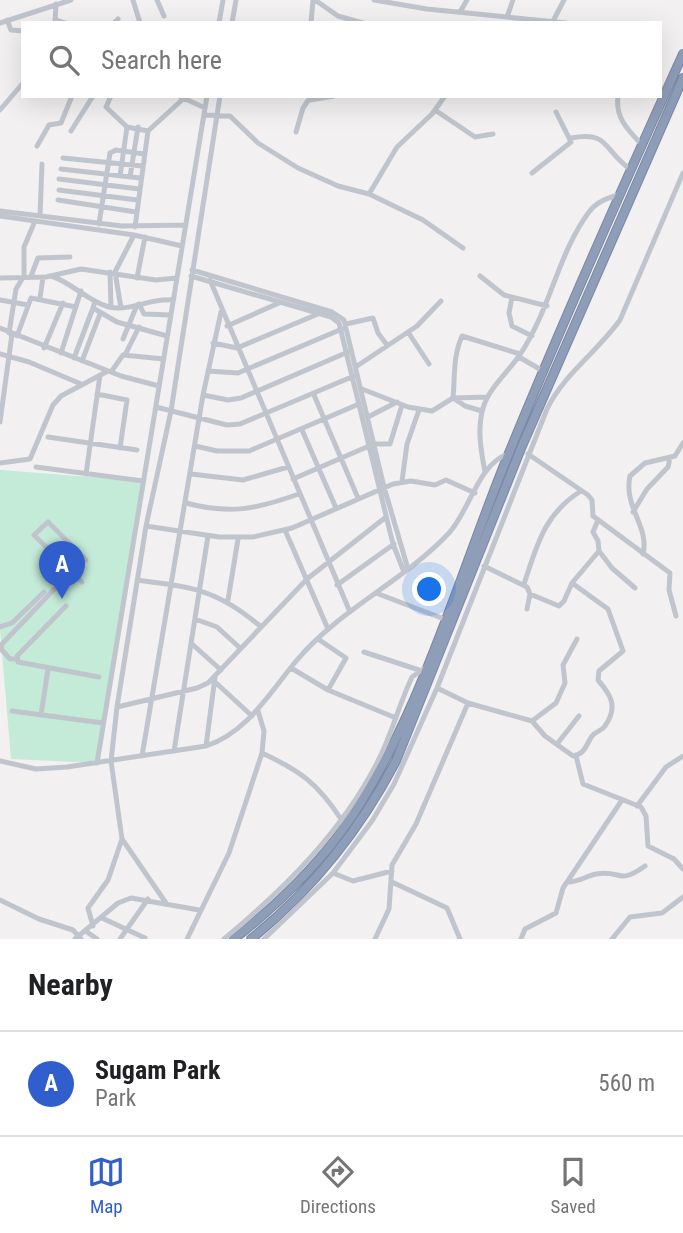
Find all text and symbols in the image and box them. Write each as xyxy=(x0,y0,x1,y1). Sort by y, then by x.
search box xyxy=(21,21,662,98)
icon: search xyxy=(45,41,83,79)
text: Search here xyxy=(101,45,222,75)
pin: A xyxy=(39,541,85,599)
your location xyxy=(412,572,446,606)
text: Nearby xyxy=(28,967,113,1002)
text: Sugam Park xyxy=(95,1055,220,1085)
text: A xyxy=(44,1070,58,1097)
text: 560 m xyxy=(598,1070,655,1097)
text: Park xyxy=(95,1085,136,1112)
tab: Map xyxy=(87,1153,125,1218)
tab: Directions xyxy=(300,1153,376,1218)
tab: Saved xyxy=(550,1153,596,1218)

